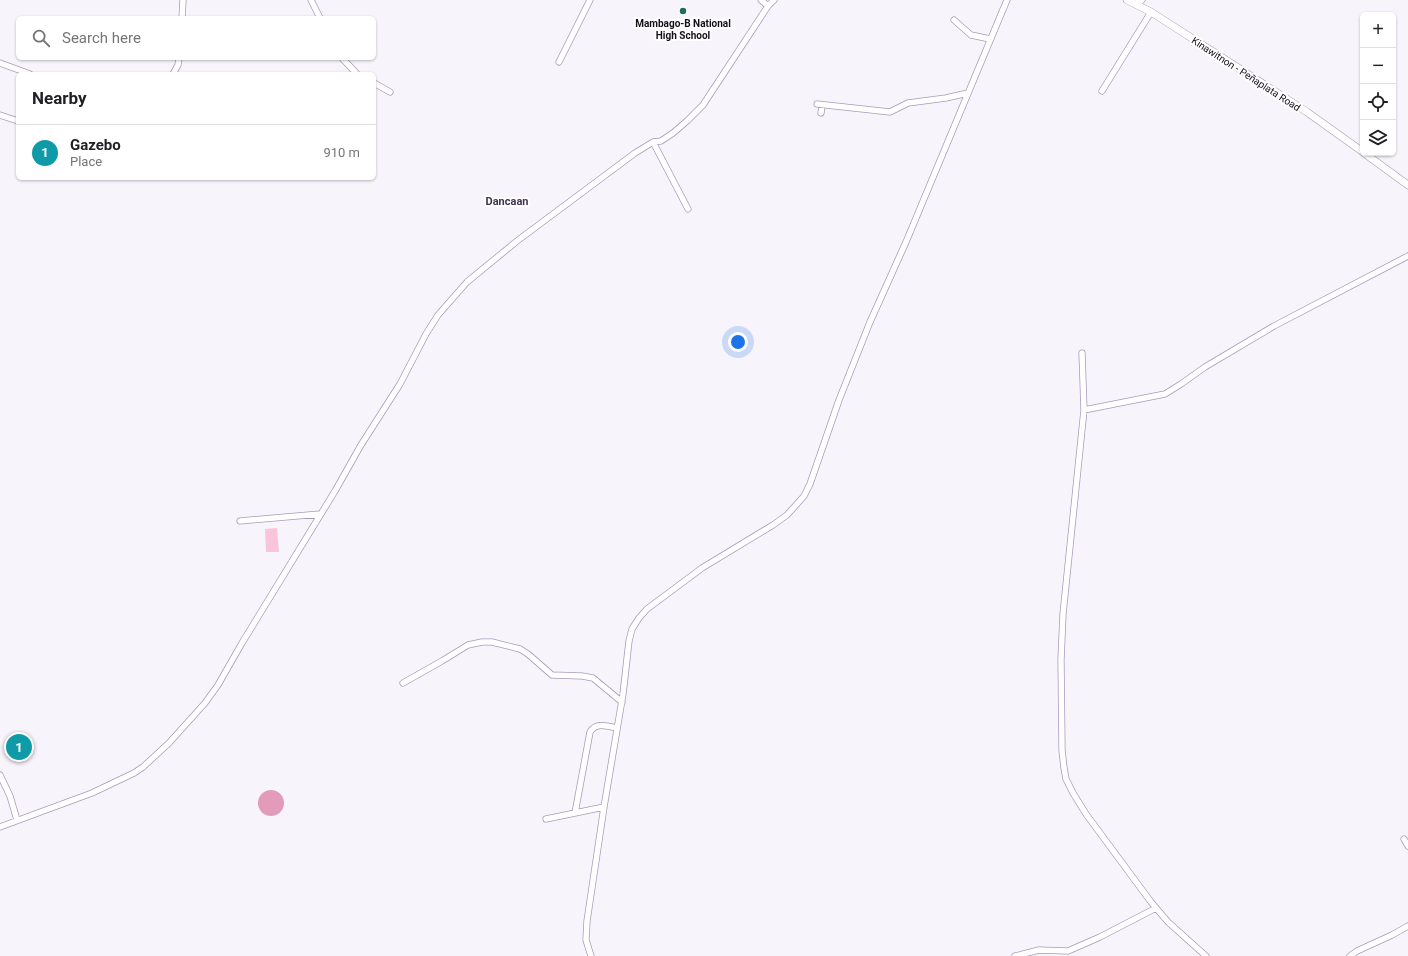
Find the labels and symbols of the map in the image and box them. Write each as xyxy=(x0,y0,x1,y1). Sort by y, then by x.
marker: Mambago-B National High School xyxy=(678,6,688,16)
place label: Mambago-B National High School xyxy=(635,18,731,41)
street label: Kinawitnon - Peñaplata Road xyxy=(1190,35,1302,113)
district label: Dancaan xyxy=(486,195,528,208)
your location xyxy=(728,332,748,352)
pin: 1 xyxy=(6,732,32,762)

